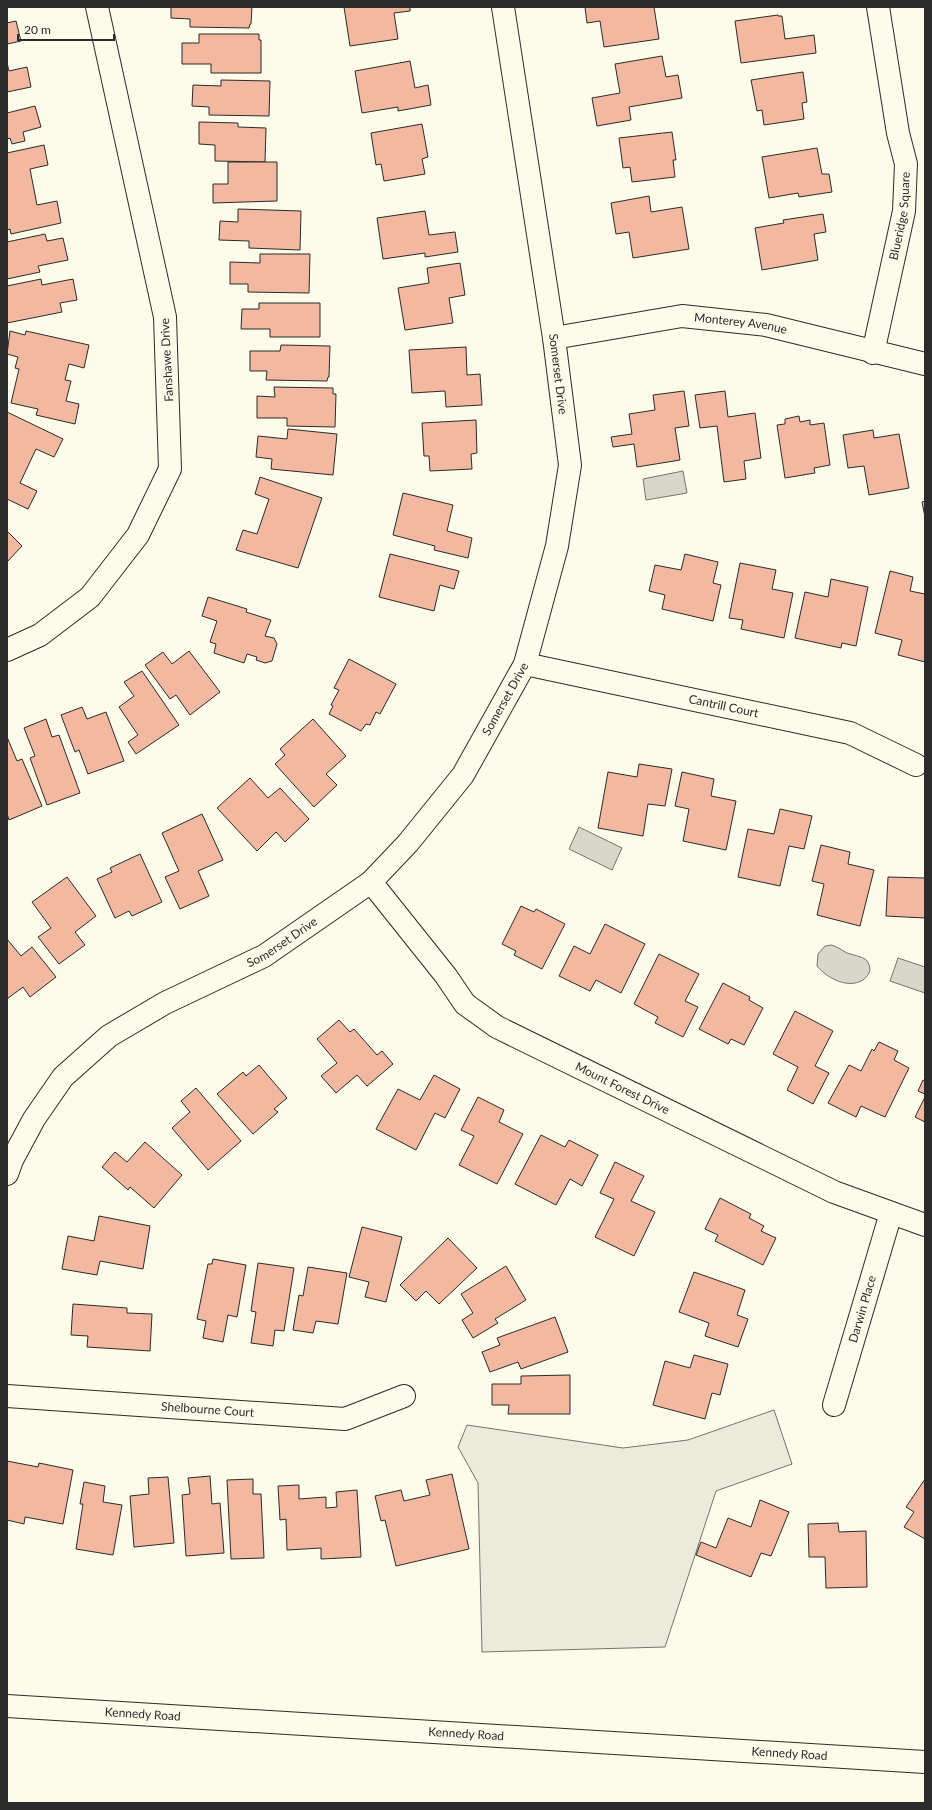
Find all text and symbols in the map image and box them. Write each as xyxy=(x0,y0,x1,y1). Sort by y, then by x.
scale bar xyxy=(18,16,114,42)
text: 20 m xyxy=(24,22,51,37)
street label: Blueridge Square xyxy=(886,171,913,261)
street label: Monterey Avenue xyxy=(693,309,789,337)
street label: Fanshawe Drive xyxy=(157,318,176,402)
street label: Somerset Drive xyxy=(546,333,571,415)
street label: Somerset Drive xyxy=(479,660,531,738)
street label: Cantrill Court xyxy=(687,691,761,721)
street label: Somerset Drive xyxy=(244,914,320,970)
street label: Mount Forest Drive xyxy=(573,1058,672,1117)
street label: Darwin Place xyxy=(845,1274,879,1344)
street label: Shelbourne Court xyxy=(161,1399,255,1420)
street label: Kennedy Road xyxy=(104,1704,181,1724)
street label: Kennedy Road xyxy=(428,1724,505,1743)
street label: Kennedy Road xyxy=(751,1743,828,1763)

